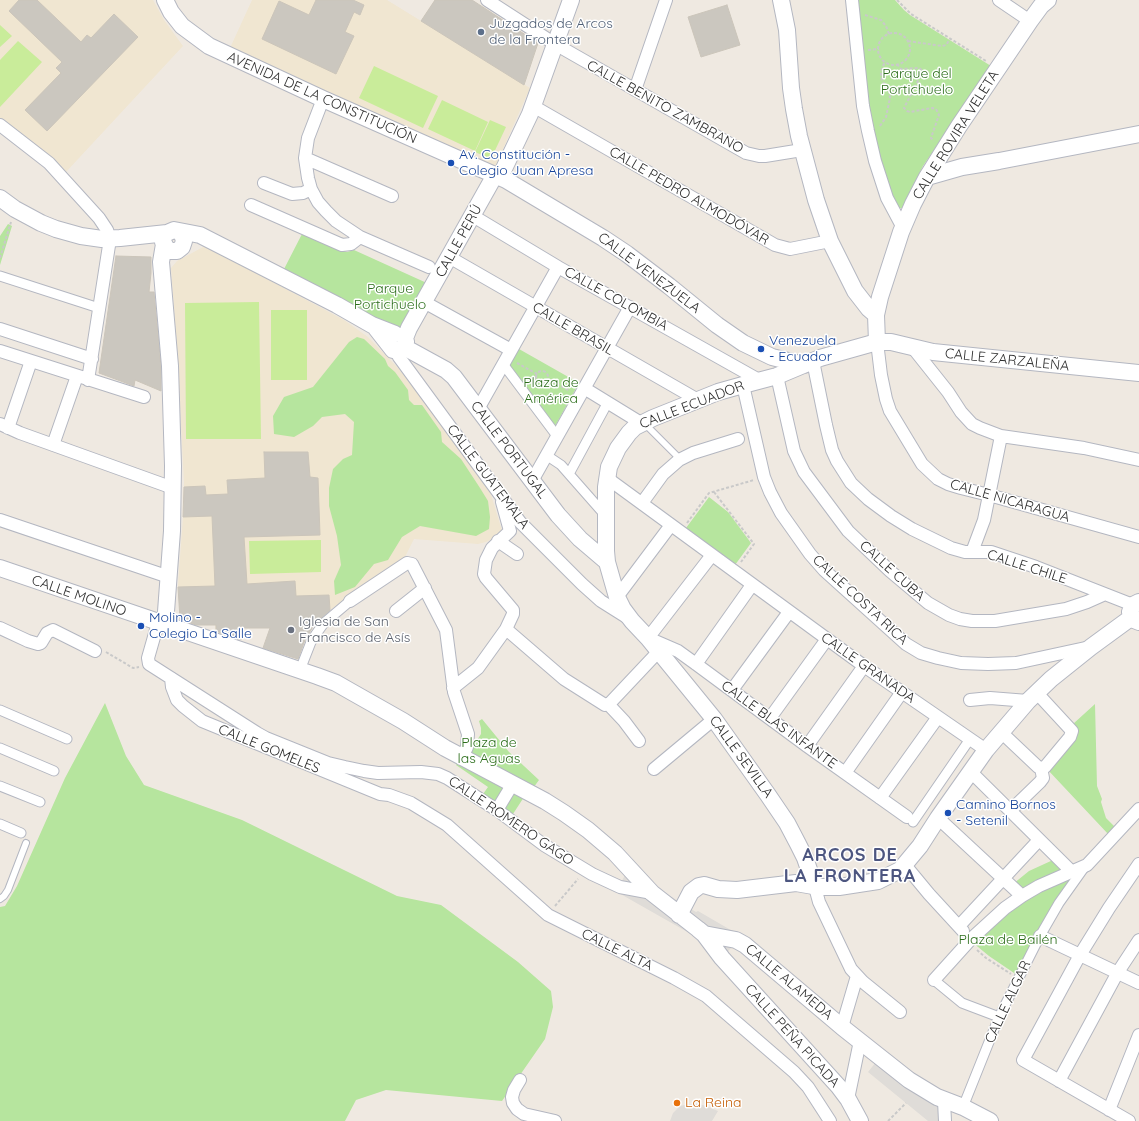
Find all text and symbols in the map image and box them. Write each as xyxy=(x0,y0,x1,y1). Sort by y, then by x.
place label: Juzgados de Arcos de la Frontera xyxy=(489,16,613,48)
marker: Juzgados de Arcos de la Frontera xyxy=(476,27,486,37)
street label: AVENIDA DE LA CONSTITUCIÓN xyxy=(225,49,419,147)
street label: CALLE BENITO ZAMBRANO xyxy=(584,57,746,157)
park label: Parque del Portichuelo xyxy=(881,66,953,98)
street label: CALLE ROVIRA VELETA xyxy=(909,67,1003,203)
street label: CALLE PEDRO ALMODÓVAR xyxy=(606,143,772,249)
place label: Av. Constitución - Colegio Juan Apresa xyxy=(459,147,594,180)
marker: Av. Constitución - Colegio Juan Apresa xyxy=(446,158,456,168)
street label: CALLE PERÚ xyxy=(432,202,486,280)
street label: CALLE VENEZUELA xyxy=(595,229,703,317)
street label: CALLE COLOMBIA xyxy=(561,264,671,334)
park label: Parque Portichuelo xyxy=(354,281,426,314)
street label: CALLE BRASIL xyxy=(529,299,617,359)
place label: Venezuela - Ecuador xyxy=(769,333,836,366)
marker: Venezuela - Ecuador xyxy=(756,344,766,354)
street label: CALLE ZARZALEÑA xyxy=(944,345,1070,375)
park label: Plaza de América xyxy=(523,375,579,408)
street label: CALLE ECUADOR xyxy=(637,377,747,433)
street label: CALLE PORTUGAL xyxy=(467,398,551,502)
street label: CALLE GUATEMALA xyxy=(443,421,533,533)
street label: CALLE NICARAGUA xyxy=(948,476,1072,526)
street label: CALLE CUBA xyxy=(856,537,928,605)
street label: CALLE CHILE xyxy=(985,546,1069,588)
street label: CALLE COSTA RICA xyxy=(809,551,911,649)
street label: CALLE MOLINO xyxy=(29,572,129,620)
place label: Molino - Colegio La Salle xyxy=(149,610,252,642)
place label: Iglesia de San Francisco de Asís xyxy=(299,614,410,646)
marker: Molino - Colegio La Salle xyxy=(136,621,146,631)
marker: Iglesia de San Francisco de Asís xyxy=(286,625,296,635)
street label: CALLE GRANADA xyxy=(818,629,918,707)
street label: CALLE BLAS INFANTE xyxy=(718,677,840,773)
street label: CALLE SEVILLA xyxy=(706,713,776,801)
street label: CALLE GOMELES xyxy=(216,721,322,777)
park label: Plaza de las Aguas xyxy=(458,735,520,768)
street label: CALLE ROMERO GAGO xyxy=(445,773,577,869)
place label: Camino Bornos - Setenil xyxy=(956,797,1056,830)
marker: Camino Bornos - Setenil xyxy=(943,808,953,818)
district label: ARCOS DE LA FRONTERA xyxy=(784,845,916,888)
street label: CALLE ALTA xyxy=(579,925,655,975)
park label: Plaza de Bailén xyxy=(959,932,1057,948)
street label: CALLE ALAMEDA xyxy=(742,941,836,1023)
street label: CALLE ALGAR xyxy=(981,958,1035,1046)
street label: CALLE PEÑA PICADA xyxy=(741,981,843,1091)
place label: La Reina xyxy=(685,1095,742,1111)
marker: La Reina xyxy=(672,1098,682,1108)

